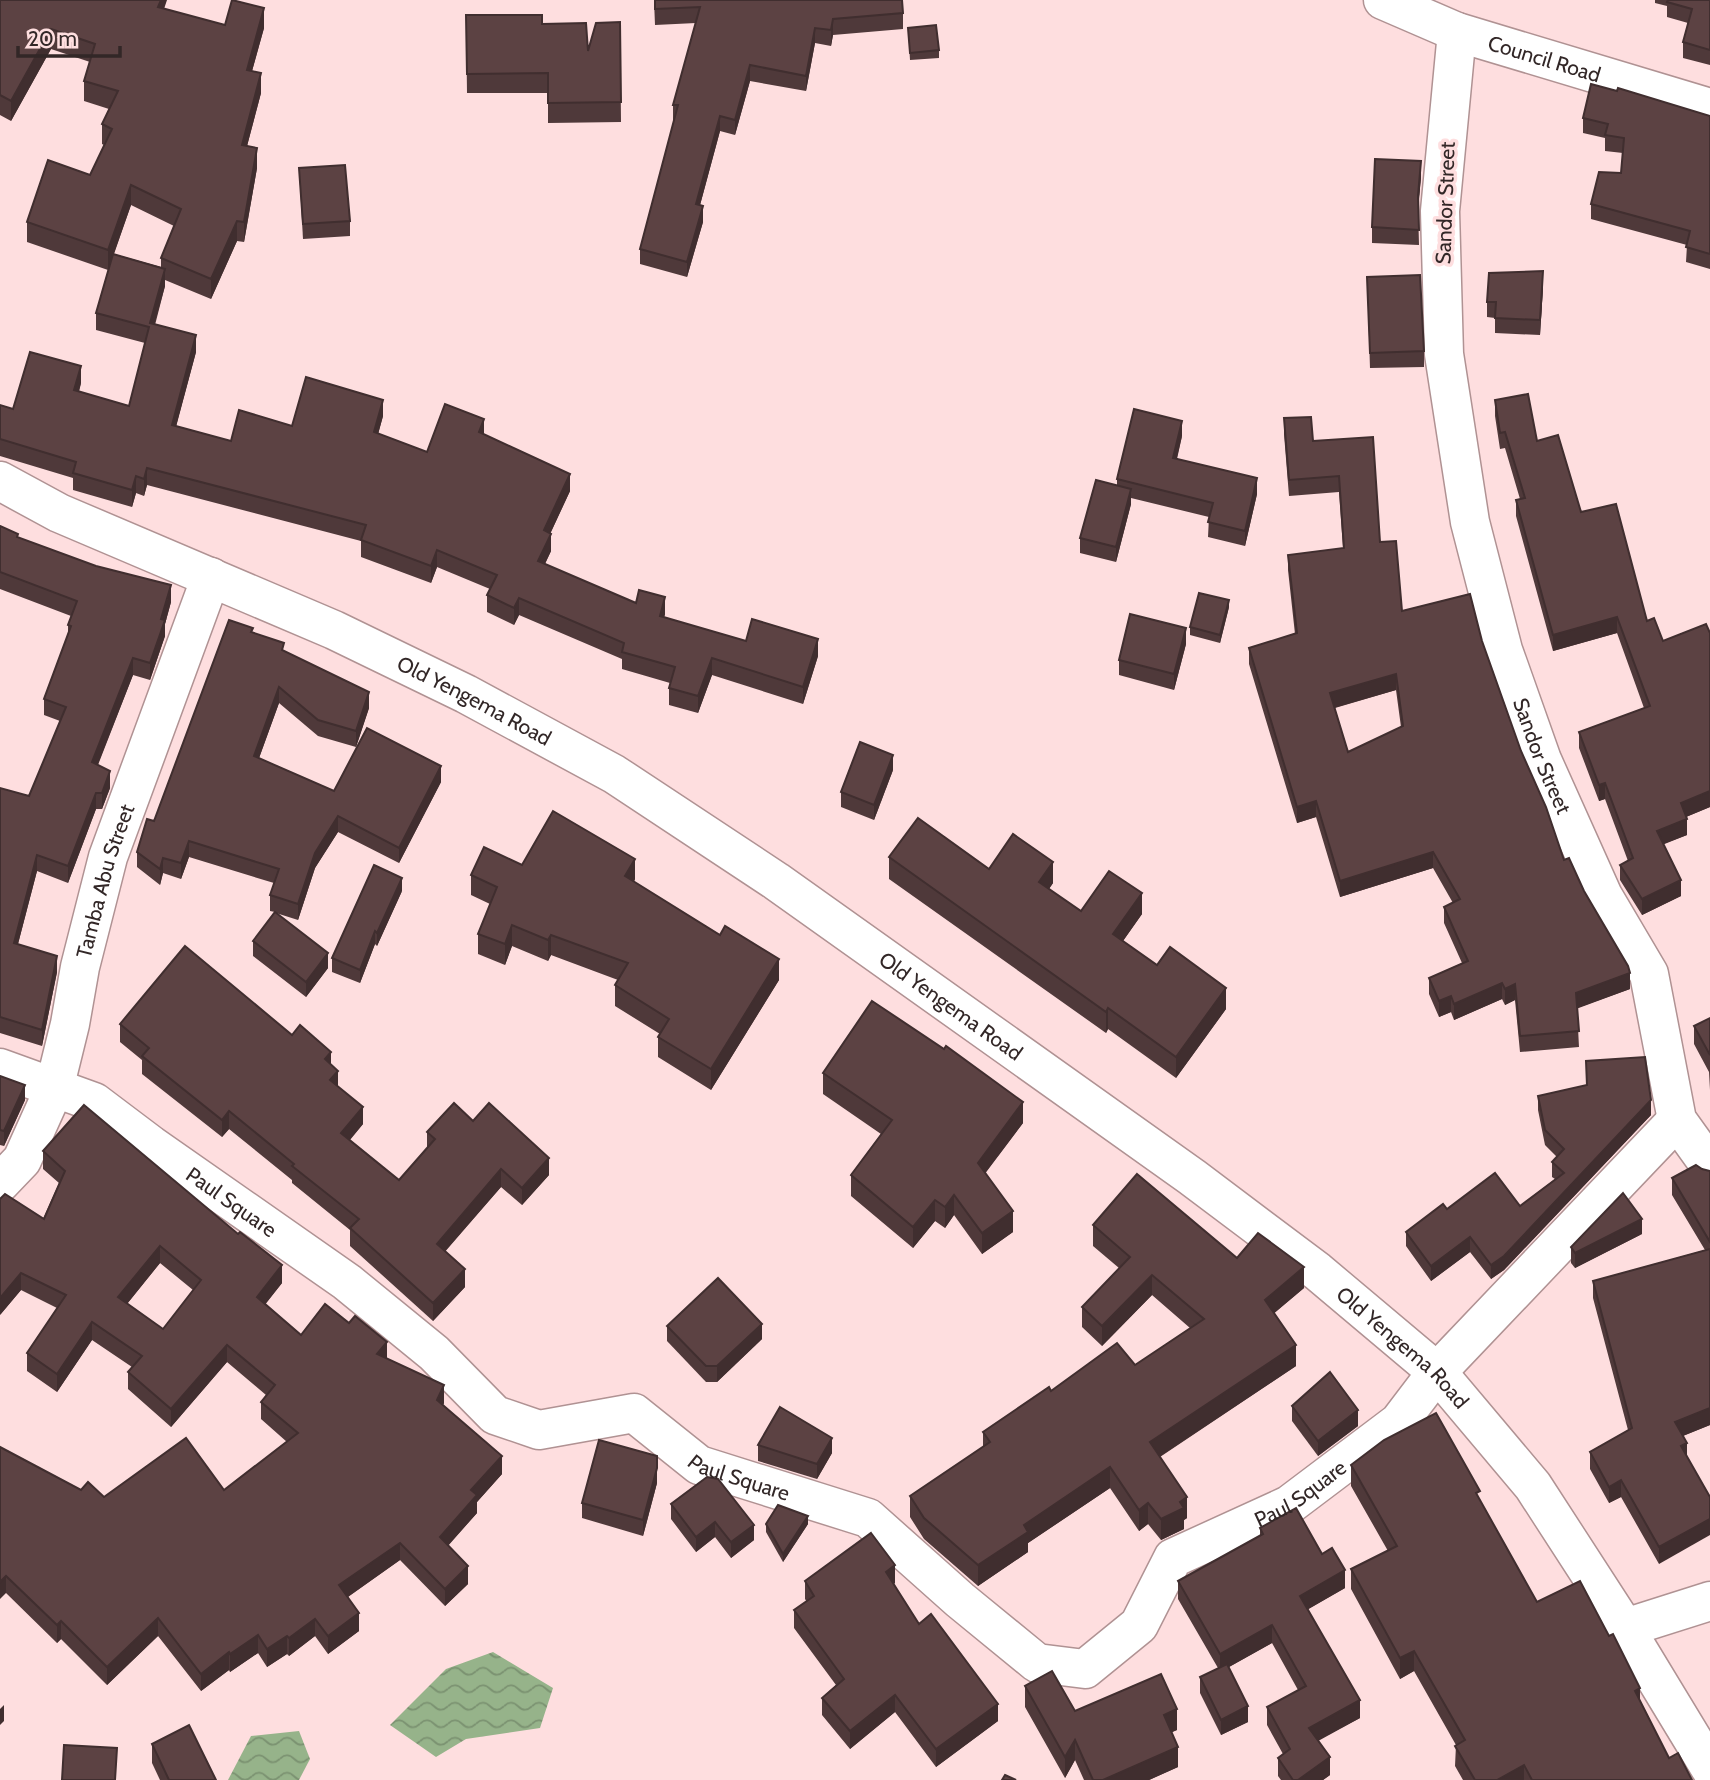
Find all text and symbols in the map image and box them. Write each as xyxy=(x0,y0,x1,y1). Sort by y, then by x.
scale bar xyxy=(18,14,119,58)
text: 20 m xyxy=(28,26,77,51)
street label: Council Road xyxy=(1485,30,1604,87)
street label: Sandor Street xyxy=(1430,141,1460,265)
street label: Old Yengema Road xyxy=(393,650,556,750)
street label: Sandor Street xyxy=(1508,694,1577,818)
street label: Tamba Abu Street xyxy=(70,800,139,961)
street label: Old Yengema Road xyxy=(875,946,1028,1065)
street label: Paul Square xyxy=(182,1161,282,1242)
street label: Old Yengema Road xyxy=(1332,1281,1474,1413)
street label: Paul Square xyxy=(683,1449,793,1505)
street label: Paul Square xyxy=(1250,1454,1351,1532)

